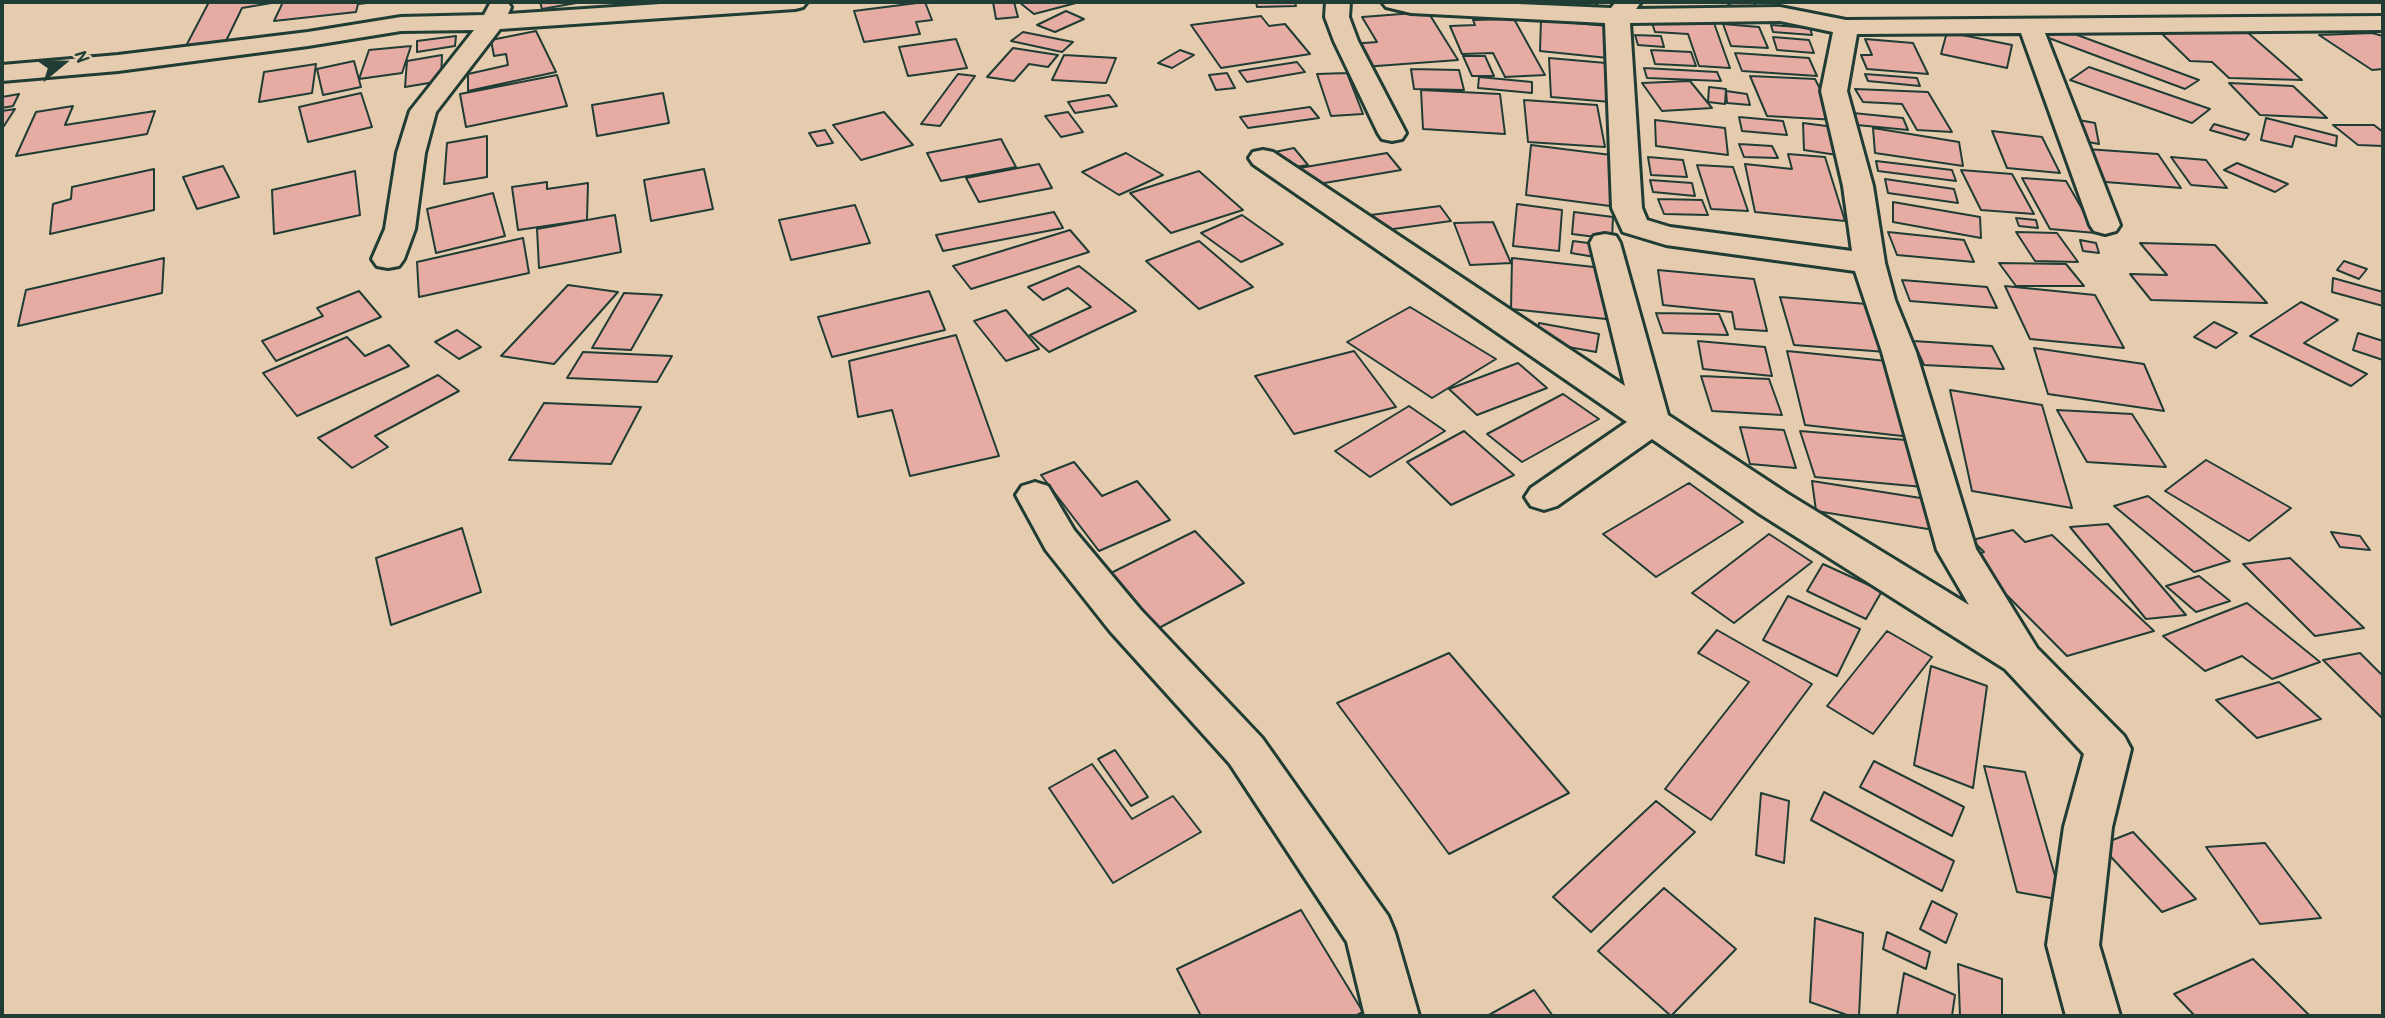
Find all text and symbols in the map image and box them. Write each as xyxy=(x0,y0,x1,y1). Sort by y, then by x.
north arrow xyxy=(28,28,98,98)
text: N xyxy=(69,47,97,65)

